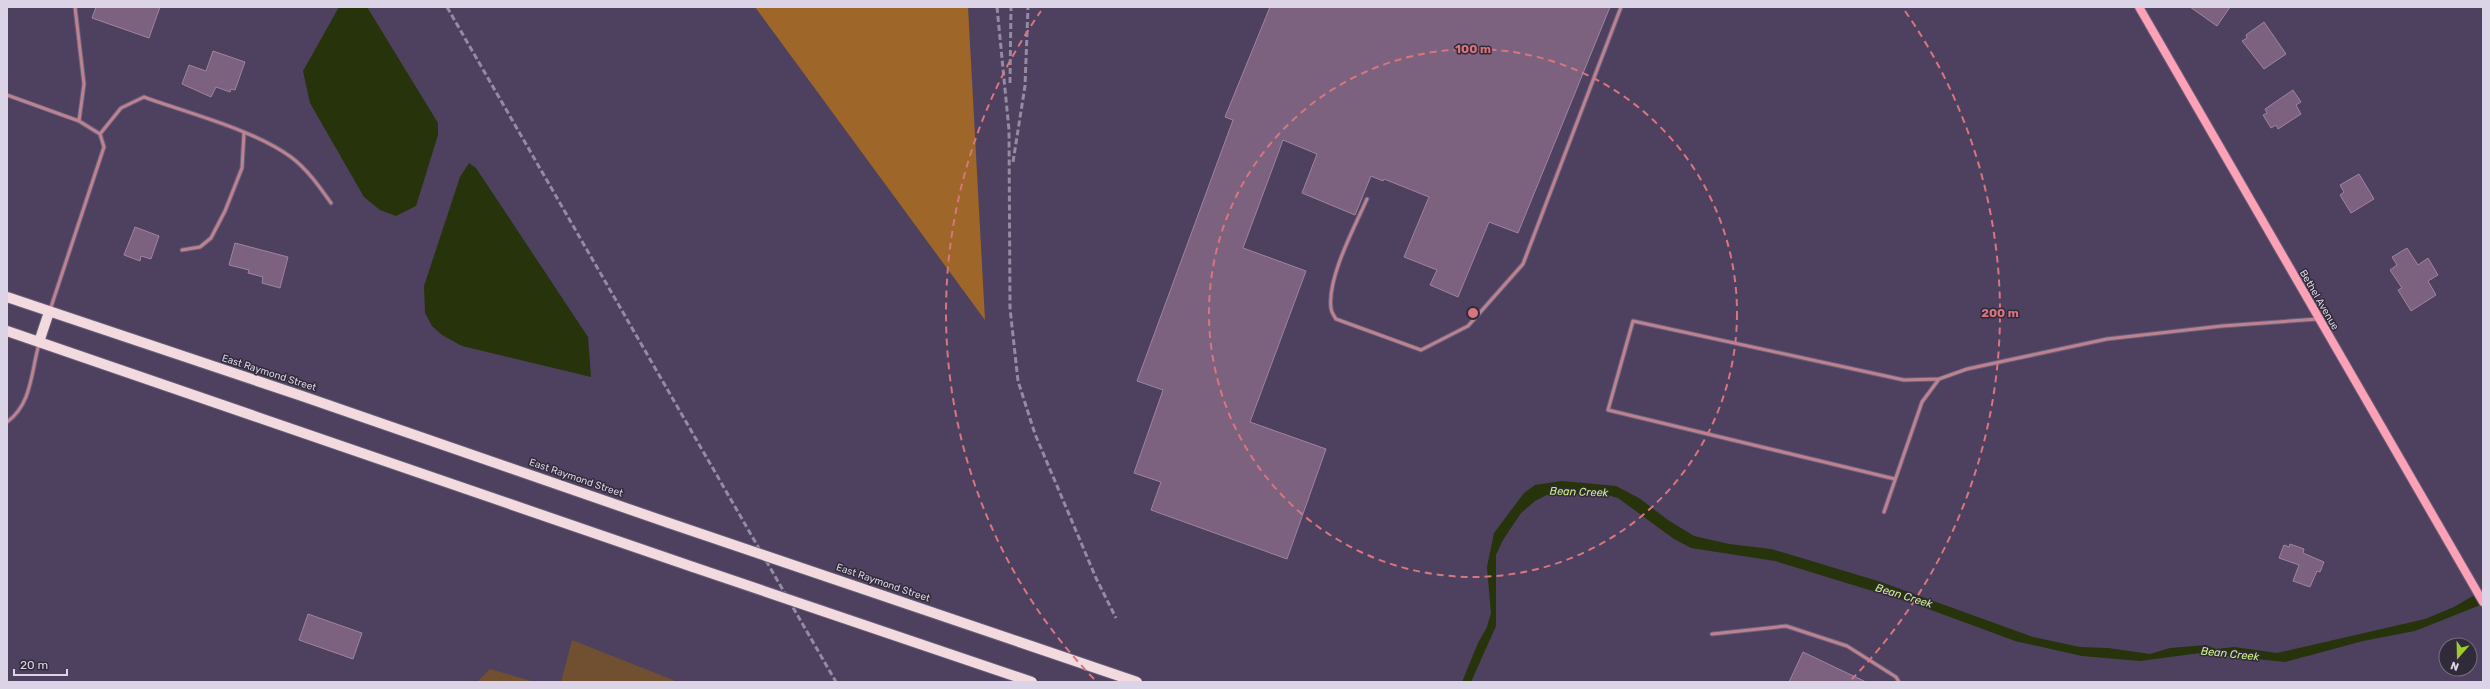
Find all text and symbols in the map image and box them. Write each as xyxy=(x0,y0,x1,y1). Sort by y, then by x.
text: 100 m xyxy=(1455,42,1491,56)
street label: Bethel Avenue xyxy=(2297,268,2341,333)
centre of rings xyxy=(1466,306,1480,320)
text: 200 m xyxy=(1981,306,2019,320)
street label: East Raymond Street xyxy=(220,352,318,394)
street label: East Raymond Street xyxy=(527,456,625,500)
water label: Bean Creek xyxy=(1549,484,1609,500)
street label: East Raymond Street xyxy=(834,561,932,605)
water label: Bean Creek xyxy=(1874,581,1934,611)
north arrow xyxy=(2438,637,2478,677)
water label: Bean Creek xyxy=(2200,644,2260,664)
scale bar xyxy=(14,651,67,677)
text: 20 m xyxy=(20,658,48,672)
text: N xyxy=(2449,658,2461,673)

